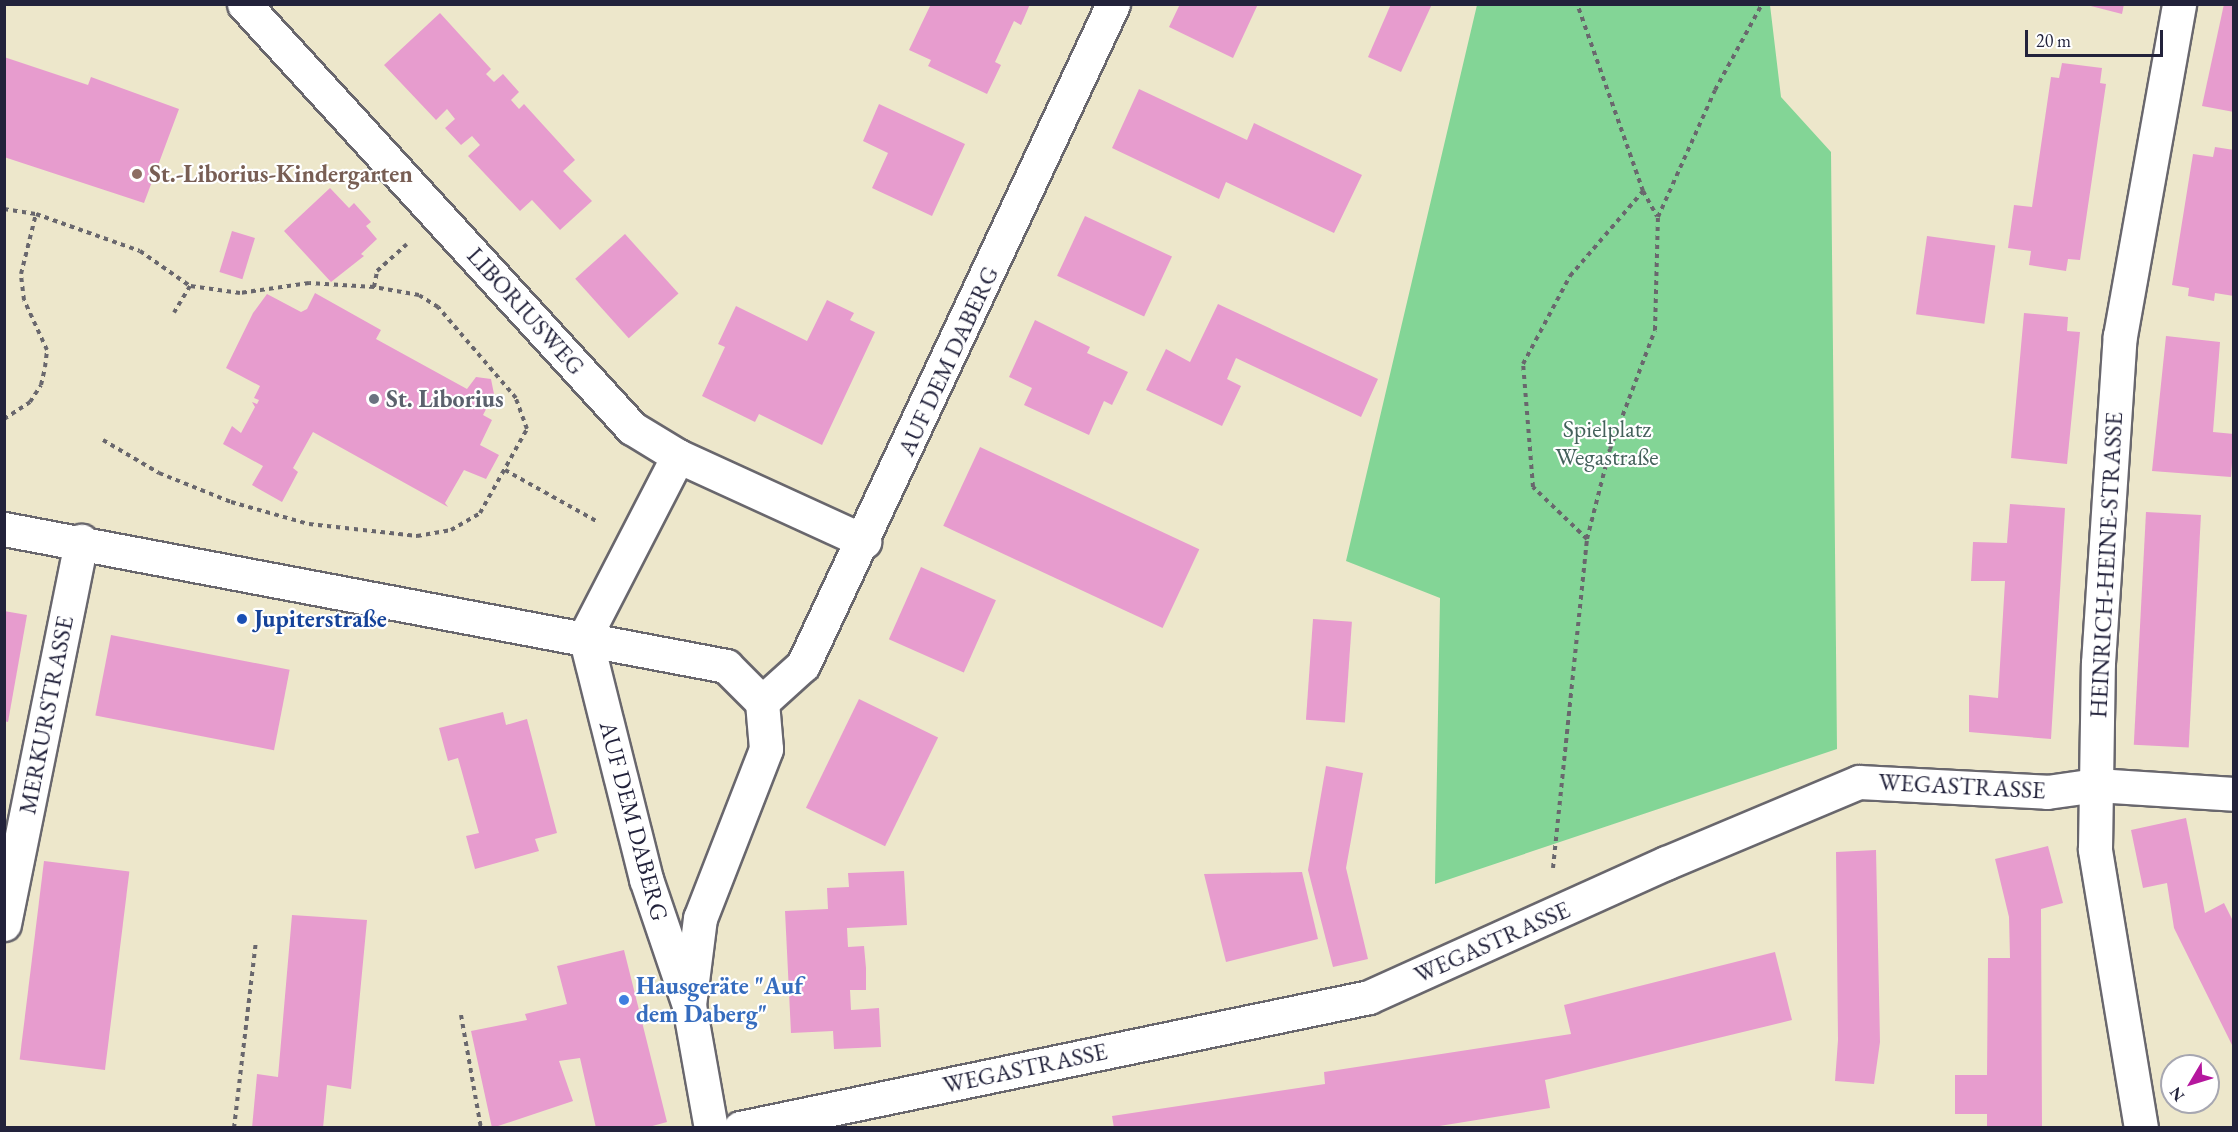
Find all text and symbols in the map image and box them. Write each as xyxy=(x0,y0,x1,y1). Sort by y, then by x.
scale bar xyxy=(2028,18,2166,56)
text: 20 m xyxy=(2036,29,2071,52)
place label: St.-Liborius-Kindergarten xyxy=(149,160,413,188)
marker: St.-Liborius-Kindergarten xyxy=(130,167,144,181)
street label: LIBORIUSWEG xyxy=(461,241,591,381)
street label: AUF DEM DABERG xyxy=(891,262,1005,460)
place label: St. Liborius xyxy=(386,385,504,413)
marker: St. Liborius xyxy=(367,392,381,406)
street label: HEINRICH-HEINE-STRASSE xyxy=(2084,411,2128,719)
park label: Spielplatz Wegastraße xyxy=(1555,415,1659,471)
place label: Jupiterstraße xyxy=(254,605,387,633)
marker: Jupiterstraße xyxy=(235,612,249,626)
street label: MERKURSTRASSE xyxy=(13,613,79,817)
street label: AUF DEM DABERG xyxy=(593,718,675,924)
street label: WEGASTRASSE xyxy=(1878,767,2046,805)
street label: WEGASTRASSE xyxy=(1410,895,1574,989)
place label: Hausgeräte "Auf dem Daberg" xyxy=(636,972,803,1028)
marker: Hausgeräte "Auf dem Daberg" xyxy=(617,993,631,1007)
street label: WEGASTRASSE xyxy=(940,1037,1110,1099)
north arrow xyxy=(2160,1054,2220,1114)
text: N xyxy=(2165,1083,2189,1106)

